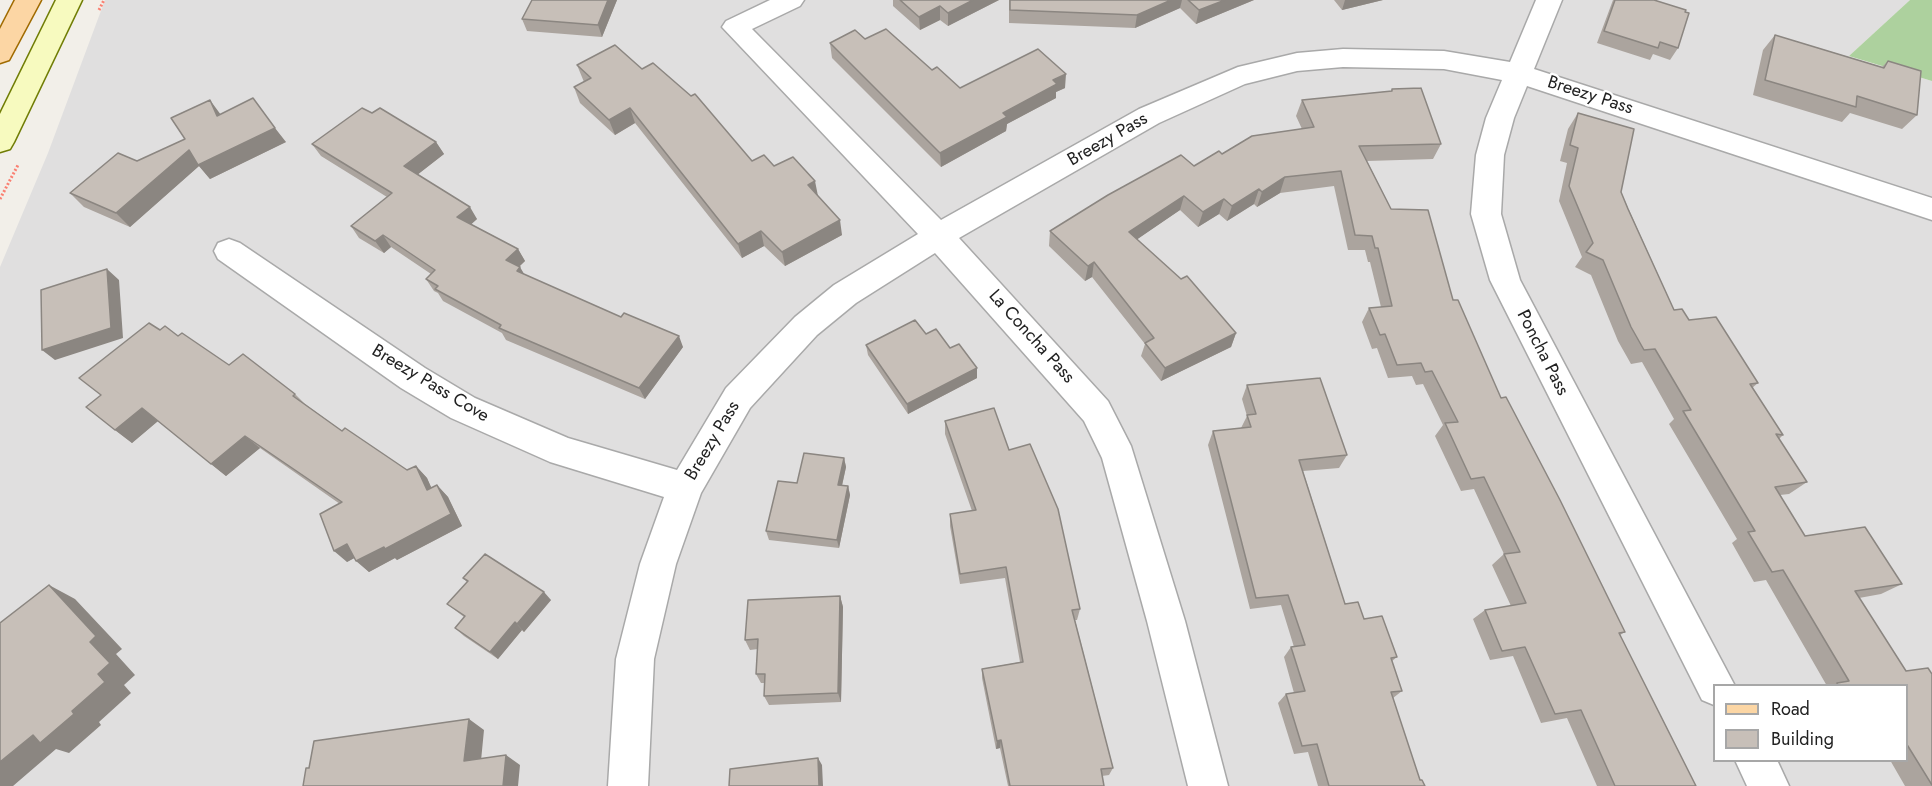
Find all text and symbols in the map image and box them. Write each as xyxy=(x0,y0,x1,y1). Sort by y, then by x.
street label: Breezy Pass xyxy=(1545,72,1635,120)
street label: Breezy Pass xyxy=(1064,109,1152,171)
street label: La Concha Pass xyxy=(983,286,1079,388)
street label: Poncha Pass xyxy=(1511,307,1573,399)
street label: Breezy Pass Cove xyxy=(368,341,492,427)
street label: Breezy Pass xyxy=(681,397,745,485)
legend xyxy=(1713,684,1908,762)
text: Road xyxy=(1771,696,1810,722)
text: Building xyxy=(1771,726,1834,752)

